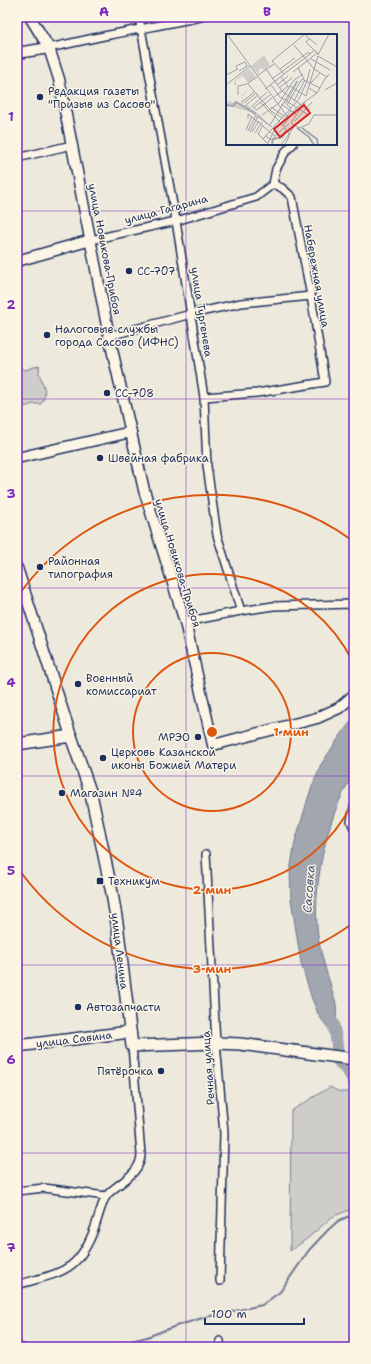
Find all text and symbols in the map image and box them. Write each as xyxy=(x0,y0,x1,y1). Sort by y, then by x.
text: A xyxy=(99,3,109,20)
text: B xyxy=(263,3,271,20)
inset map xyxy=(226,34,337,145)
place label: Редакция газеты "Призыв из Сасово" xyxy=(48,84,155,112)
marker: Редакция газеты "Призыв из Сасово" xyxy=(35,92,45,102)
text: 1 xyxy=(8,108,14,125)
street label: улица Новикова-Прибоя xyxy=(84,182,125,316)
street label: улица Гагарина xyxy=(123,191,210,228)
street label: Набережная улица xyxy=(300,223,333,329)
place label: СС-707 xyxy=(137,264,176,279)
marker: СС-707 xyxy=(124,266,134,276)
street label: улица Тургенева xyxy=(187,266,216,358)
text: 2 xyxy=(6,296,16,313)
place label: Налоговые службы города Сасово (ИФНС) xyxy=(55,322,179,350)
marker: Налоговые службы города Сасово (ИФНС) xyxy=(42,330,52,340)
place label: СС-708 xyxy=(115,386,154,401)
marker: СС-708 xyxy=(102,388,112,398)
place label: Швейная фабрика xyxy=(108,451,209,466)
marker: Швейная фабрика xyxy=(95,453,105,463)
text: 3 xyxy=(6,485,16,502)
street label: улица Новикова-Прибоя xyxy=(151,497,204,629)
place label: Районная типография xyxy=(48,554,113,582)
marker: Районная типография xyxy=(35,562,45,572)
place label: Военный комиссариат xyxy=(86,671,157,699)
text: 4 xyxy=(6,674,16,691)
marker: Военный комиссариат xyxy=(73,679,83,689)
text: 1 мин xyxy=(273,724,309,740)
centre of rings xyxy=(205,725,219,739)
place label: МРЭО xyxy=(158,730,190,745)
marker: МРЭО xyxy=(193,732,203,742)
place label: Церковь Казанской иконы Божией Матери xyxy=(111,745,236,773)
marker: Церковь Казанской иконы Божией Матери xyxy=(98,753,108,763)
place label: Магазин №4 xyxy=(70,786,143,801)
marker: Магазин №4 xyxy=(57,788,67,798)
text: 5 xyxy=(7,862,15,879)
water label: Сасовка xyxy=(299,865,319,913)
place label: Техникум xyxy=(108,874,160,889)
marker: Техникум xyxy=(95,876,105,886)
text: 2 мин xyxy=(193,882,231,898)
street label: улица Ленина xyxy=(107,912,132,990)
text: 3 мин xyxy=(193,961,231,977)
place label: Автозапчасти xyxy=(86,1000,161,1015)
marker: Автозапчасти xyxy=(73,1002,83,1012)
street label: улица Савина xyxy=(35,1027,113,1052)
street label: Речная улица xyxy=(198,1030,219,1105)
text: 6 xyxy=(6,1051,16,1068)
place label: Пятёрочка xyxy=(97,1064,153,1079)
marker: Пятёрочка xyxy=(156,1066,166,1076)
text: 7 xyxy=(6,1239,16,1256)
scale bar xyxy=(205,1300,304,1326)
text: 100 m xyxy=(211,1306,247,1322)

